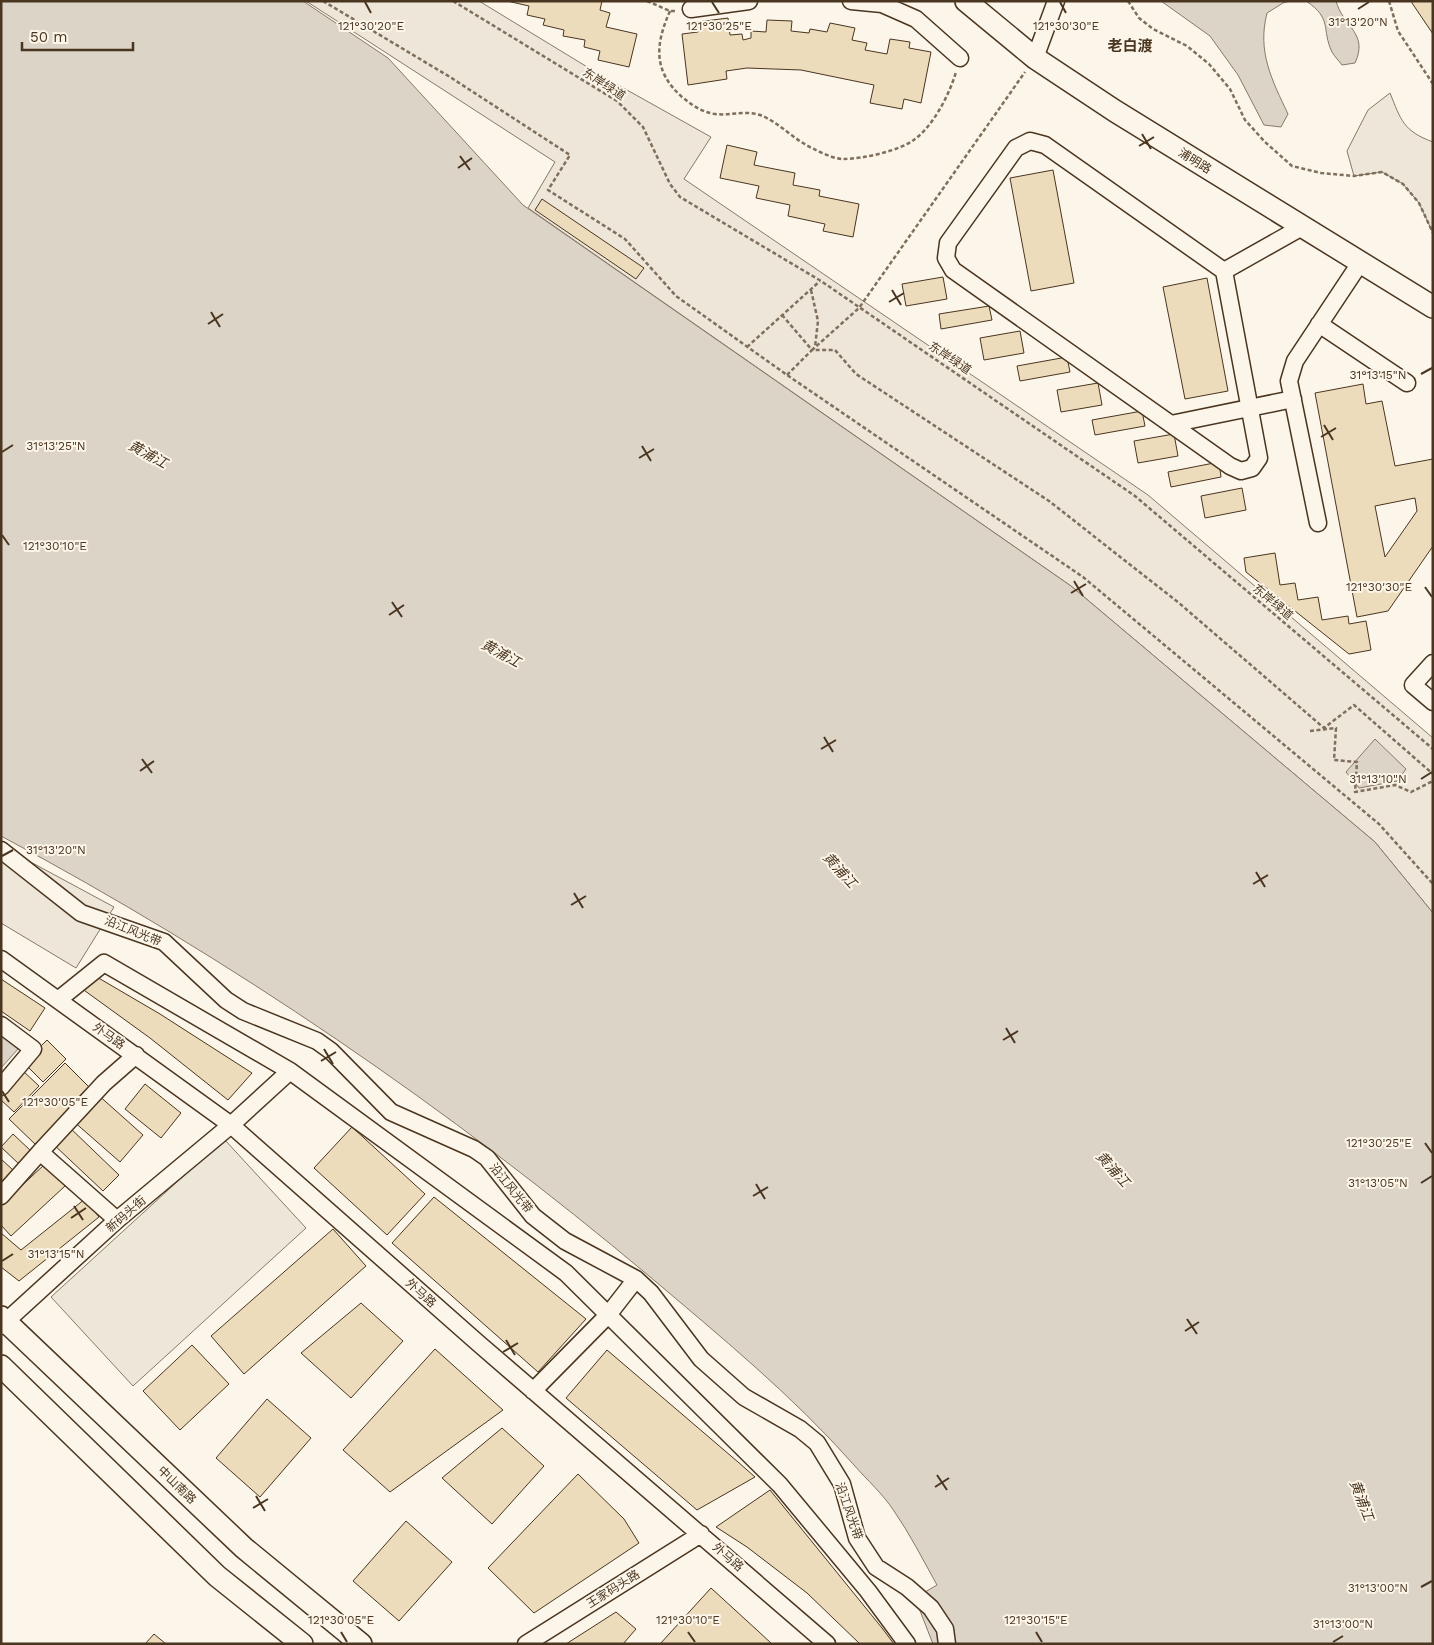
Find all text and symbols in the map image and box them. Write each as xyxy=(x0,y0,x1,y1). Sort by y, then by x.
text: 31°13'20"N xyxy=(1328,15,1388,29)
text: 121°30'20"E xyxy=(338,19,404,33)
text: 121°30'25"E xyxy=(686,19,752,33)
text: 121°30'30"E xyxy=(1033,19,1099,33)
scale bar xyxy=(22,20,134,52)
text: 50 m xyxy=(30,28,67,46)
district label: 老白渡 xyxy=(1107,37,1153,55)
street label: 东岸绿道 xyxy=(580,65,628,103)
street label: 浦明路 xyxy=(1176,146,1214,176)
street label: 东岸绿道 xyxy=(926,339,974,377)
text: 31°13'15"N xyxy=(1350,368,1407,382)
water label: 黄浦江 xyxy=(126,437,172,472)
text: 31°13'25"N xyxy=(26,439,86,453)
text: 121°30'10"E xyxy=(23,539,87,553)
text: 121°30'30"E xyxy=(1346,580,1412,594)
street label: 东岸绿道 xyxy=(1250,581,1296,623)
water label: 黄浦江 xyxy=(479,636,525,671)
text: 31°13'10"N xyxy=(1349,772,1407,786)
text: 31°13'20"N xyxy=(26,843,86,857)
water label: 黄浦江 xyxy=(820,849,861,892)
street label: 沿江风光带 xyxy=(103,913,163,949)
street label: 外马路 xyxy=(90,1020,128,1052)
text: 121°30'05"E xyxy=(22,1095,88,1109)
text: 121°30'25"E xyxy=(1346,1136,1412,1150)
water label: 黄浦江 xyxy=(1093,1148,1134,1191)
street label: 沿江风光带 xyxy=(487,1160,535,1216)
text: 31°13'05"N xyxy=(1348,1176,1408,1190)
street label: 新码头街 xyxy=(103,1193,149,1235)
text: 31°13'15"N xyxy=(28,1247,85,1261)
street label: 外马路 xyxy=(403,1276,439,1310)
street label: 中山南路 xyxy=(155,1463,199,1507)
water label: 黄浦江 xyxy=(1347,1478,1378,1524)
street label: 沿江风光带 xyxy=(833,1480,865,1542)
street label: 外马路 xyxy=(710,1540,746,1574)
street label: 王家码头路 xyxy=(584,1567,642,1611)
text: 31°13'00"N xyxy=(1348,1581,1408,1595)
text: 121°30'05"E xyxy=(308,1613,374,1627)
text: 121°30'10"E xyxy=(656,1613,720,1627)
text: 121°30'15"E xyxy=(1004,1613,1068,1627)
text: 31°13'00"N xyxy=(1313,1617,1373,1631)

